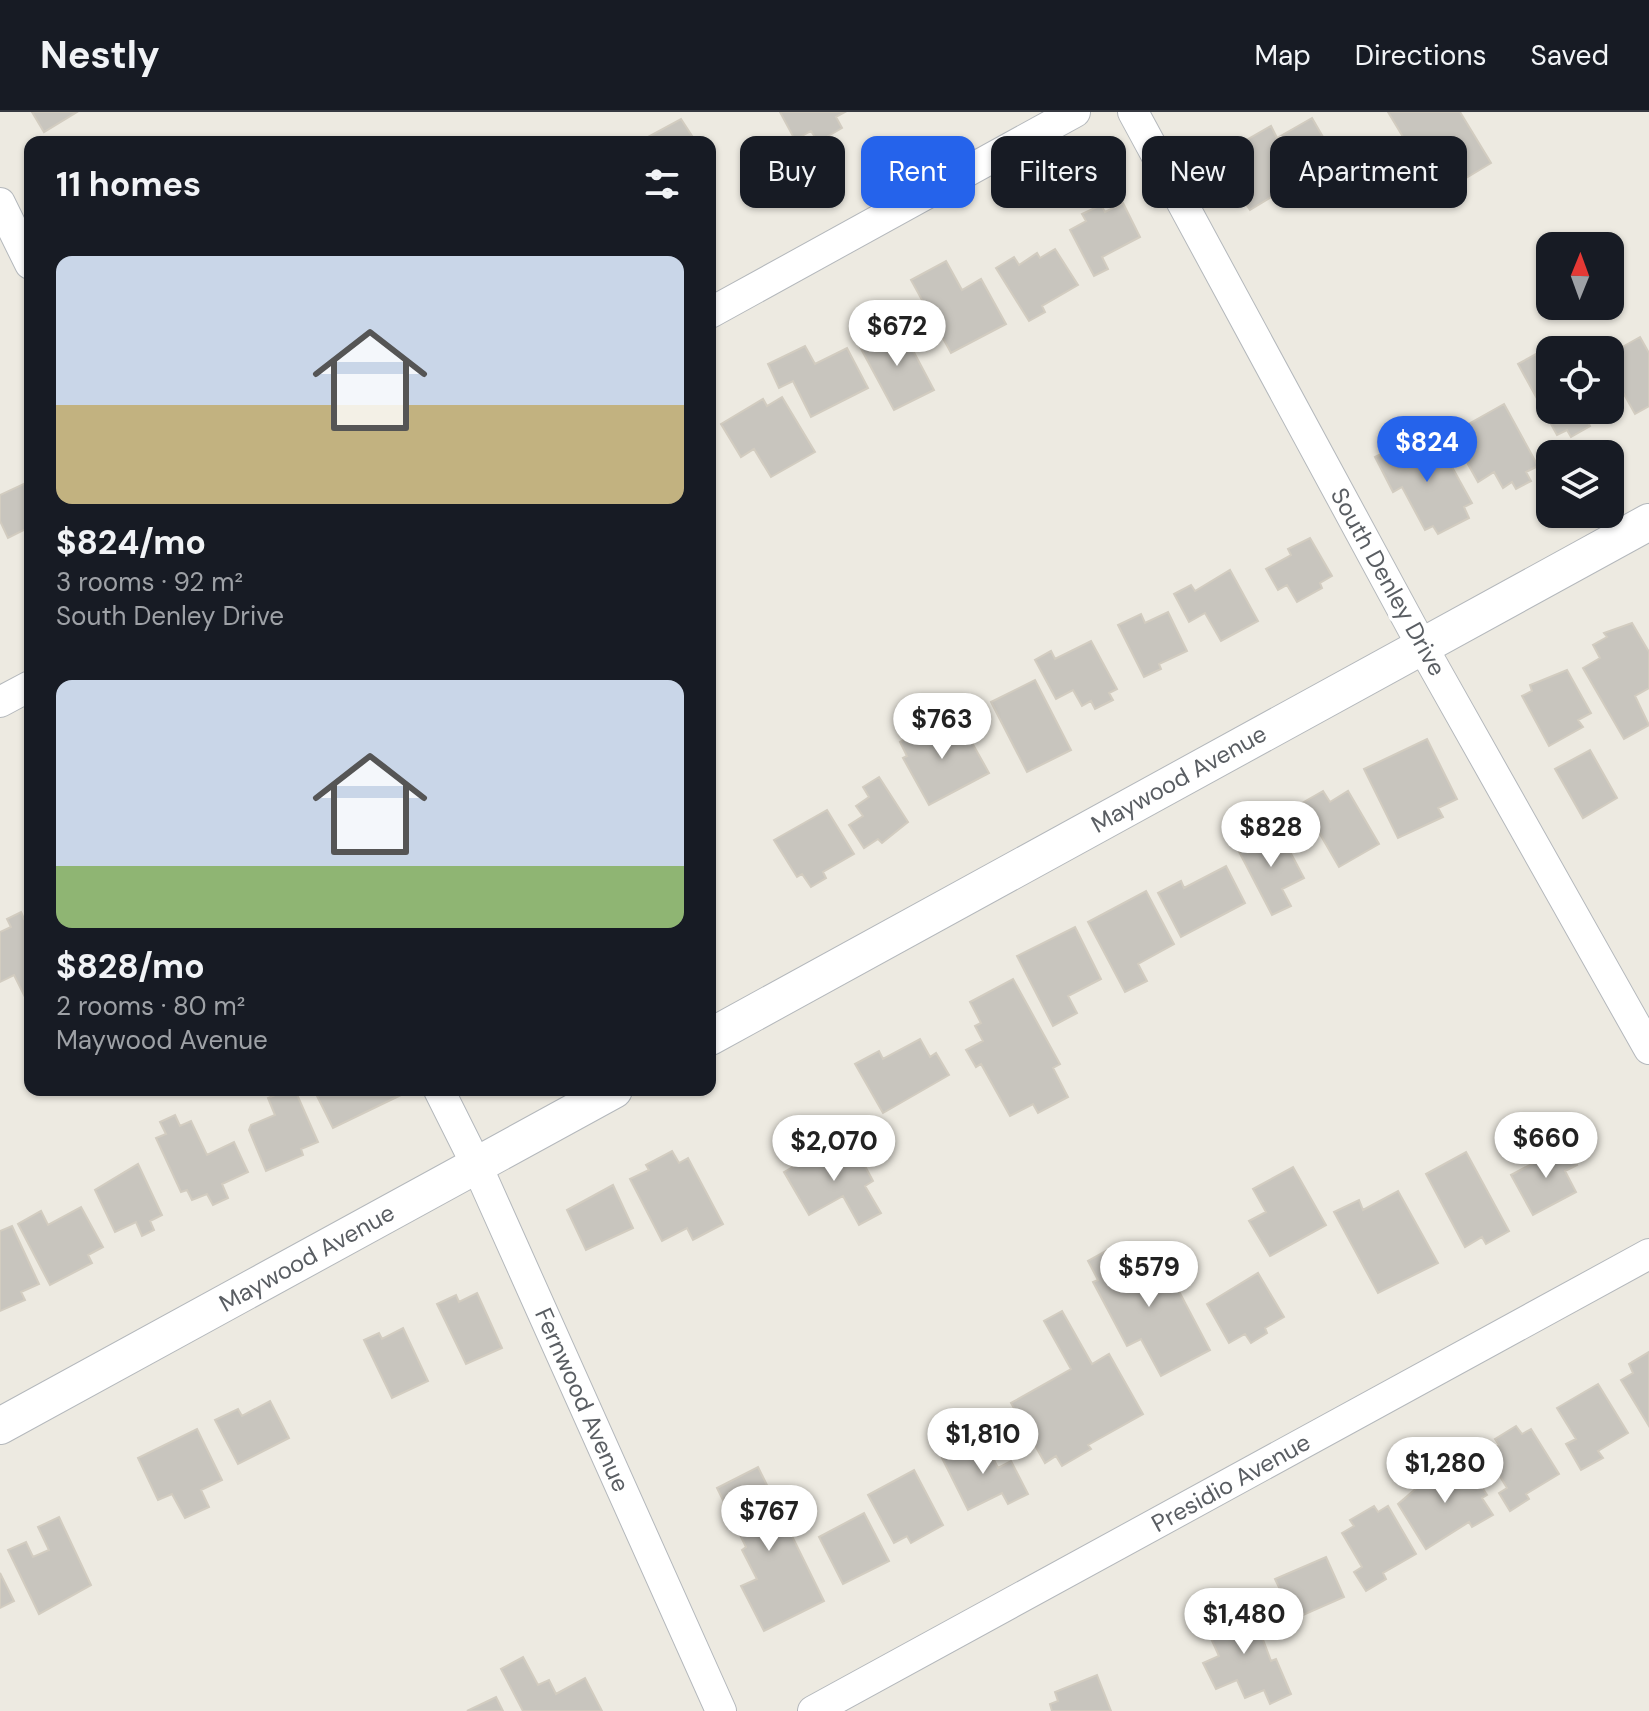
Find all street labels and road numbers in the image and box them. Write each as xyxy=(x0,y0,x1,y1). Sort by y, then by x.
street label: South Denley Drive xyxy=(1324,482,1453,681)
street label: Maywood Avenue xyxy=(1086,718,1272,840)
street label: Maywood Avenue xyxy=(214,1197,400,1319)
street label: Fernwood Avenue xyxy=(528,1303,637,1497)
street label: Presidio Avenue xyxy=(1146,1426,1316,1539)

